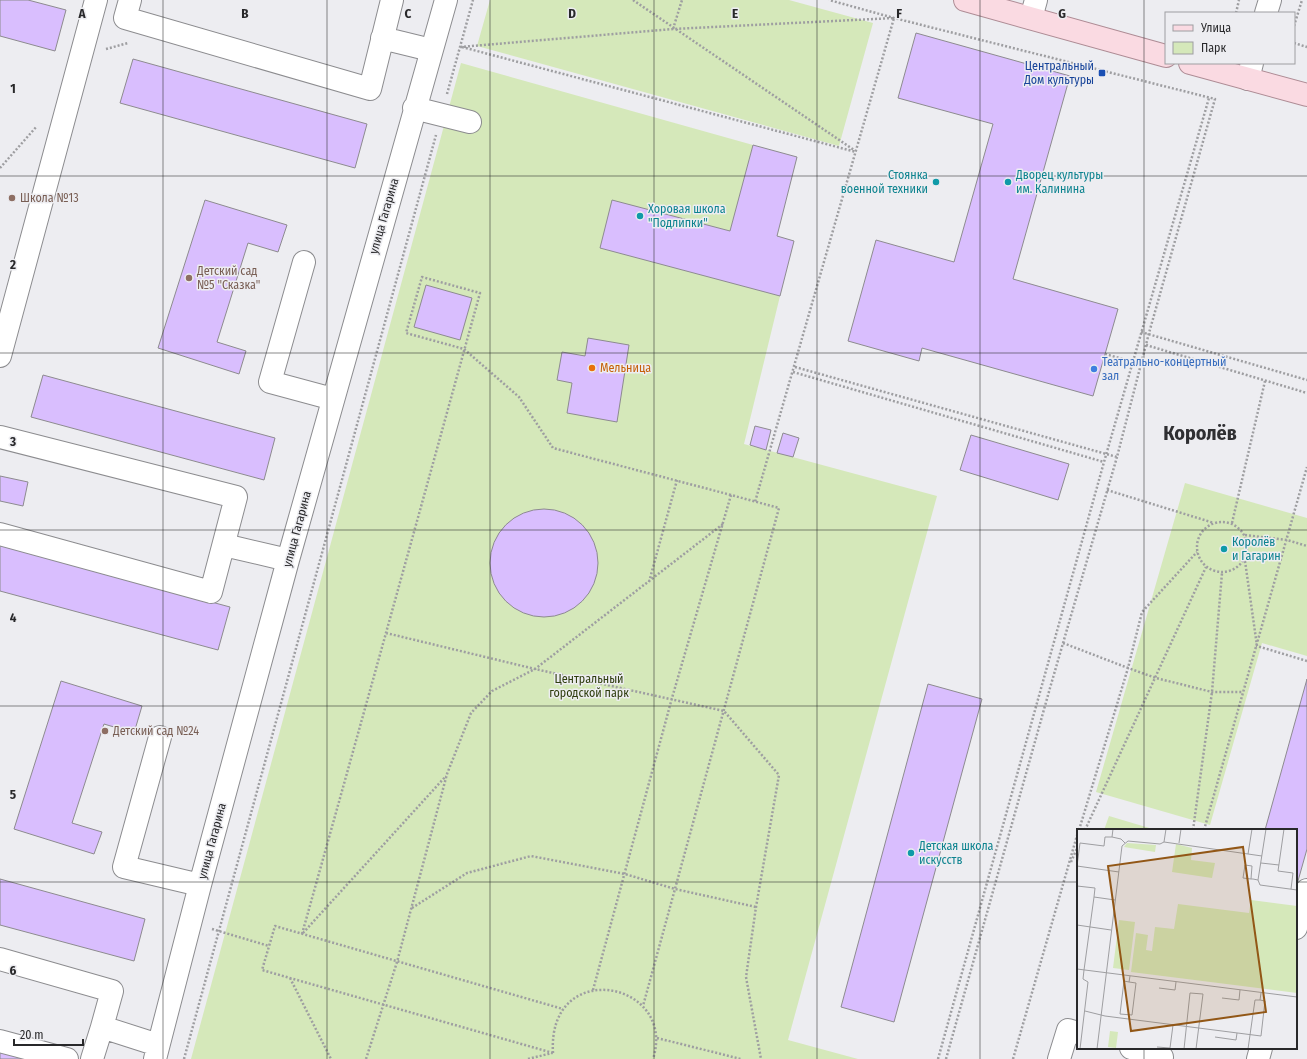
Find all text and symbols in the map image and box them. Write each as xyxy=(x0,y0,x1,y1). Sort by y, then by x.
text: A xyxy=(77,6,86,21)
text: B xyxy=(241,6,249,21)
text: C xyxy=(405,6,412,21)
text: D xyxy=(568,6,576,21)
text: E xyxy=(732,6,738,21)
text: F xyxy=(896,6,902,21)
text: G xyxy=(1058,6,1066,21)
legend xyxy=(1165,12,1295,64)
text: Улица xyxy=(1200,21,1231,35)
text: Парк xyxy=(1201,41,1227,55)
place label: Центральный Дом культуры xyxy=(1023,59,1094,87)
marker: Центральный Дом культуры xyxy=(1097,68,1107,78)
text: 1 xyxy=(10,81,16,96)
place label: Стоянка военной техники xyxy=(841,168,928,196)
place label: Дворец культуры им. Калинина xyxy=(1015,168,1103,196)
street label: улица Гагарина xyxy=(366,176,402,256)
marker: Стоянка военной техники xyxy=(931,177,941,187)
marker: Дворец культуры им. Калинина xyxy=(1003,177,1013,187)
place label: Школа №13 xyxy=(20,191,79,205)
marker: Школа №13 xyxy=(7,193,17,203)
place label: Хоровая школа "Подлипки" xyxy=(648,202,726,230)
marker: Хоровая школа "Подлипки" xyxy=(635,211,645,221)
text: 2 xyxy=(9,257,16,272)
place label: Детский сад №5 "Сказка" xyxy=(196,264,260,292)
marker: Детский сад №5 "Сказка" xyxy=(184,273,194,283)
place label: Театрально-концертный зал xyxy=(1102,355,1226,383)
place label: Мельница xyxy=(600,361,651,375)
marker: Мельница xyxy=(587,363,597,373)
marker: Театрально-концертный зал xyxy=(1089,364,1099,374)
district label: Королёв xyxy=(1163,421,1237,445)
text: 3 xyxy=(9,434,16,449)
street label: улица Гагарина xyxy=(280,489,314,569)
place label: Королёв и Гагарин xyxy=(1232,535,1281,563)
marker: Королёв и Гагарин xyxy=(1219,544,1229,554)
text: 4 xyxy=(10,610,17,625)
park label: Центральный городской парк xyxy=(549,672,629,700)
place label: Детский сад №24 xyxy=(112,724,199,738)
marker: Детский сад №24 xyxy=(100,726,110,736)
text: 5 xyxy=(10,787,16,802)
street label: улица Гагарина xyxy=(195,801,229,881)
inset map xyxy=(1077,829,1297,1049)
place label: Детская школа искусств xyxy=(918,839,994,867)
marker: Детская школа искусств xyxy=(906,848,916,858)
text: 6 xyxy=(10,963,17,978)
scale bar xyxy=(14,1021,83,1047)
text: 20 m xyxy=(20,1028,44,1042)

